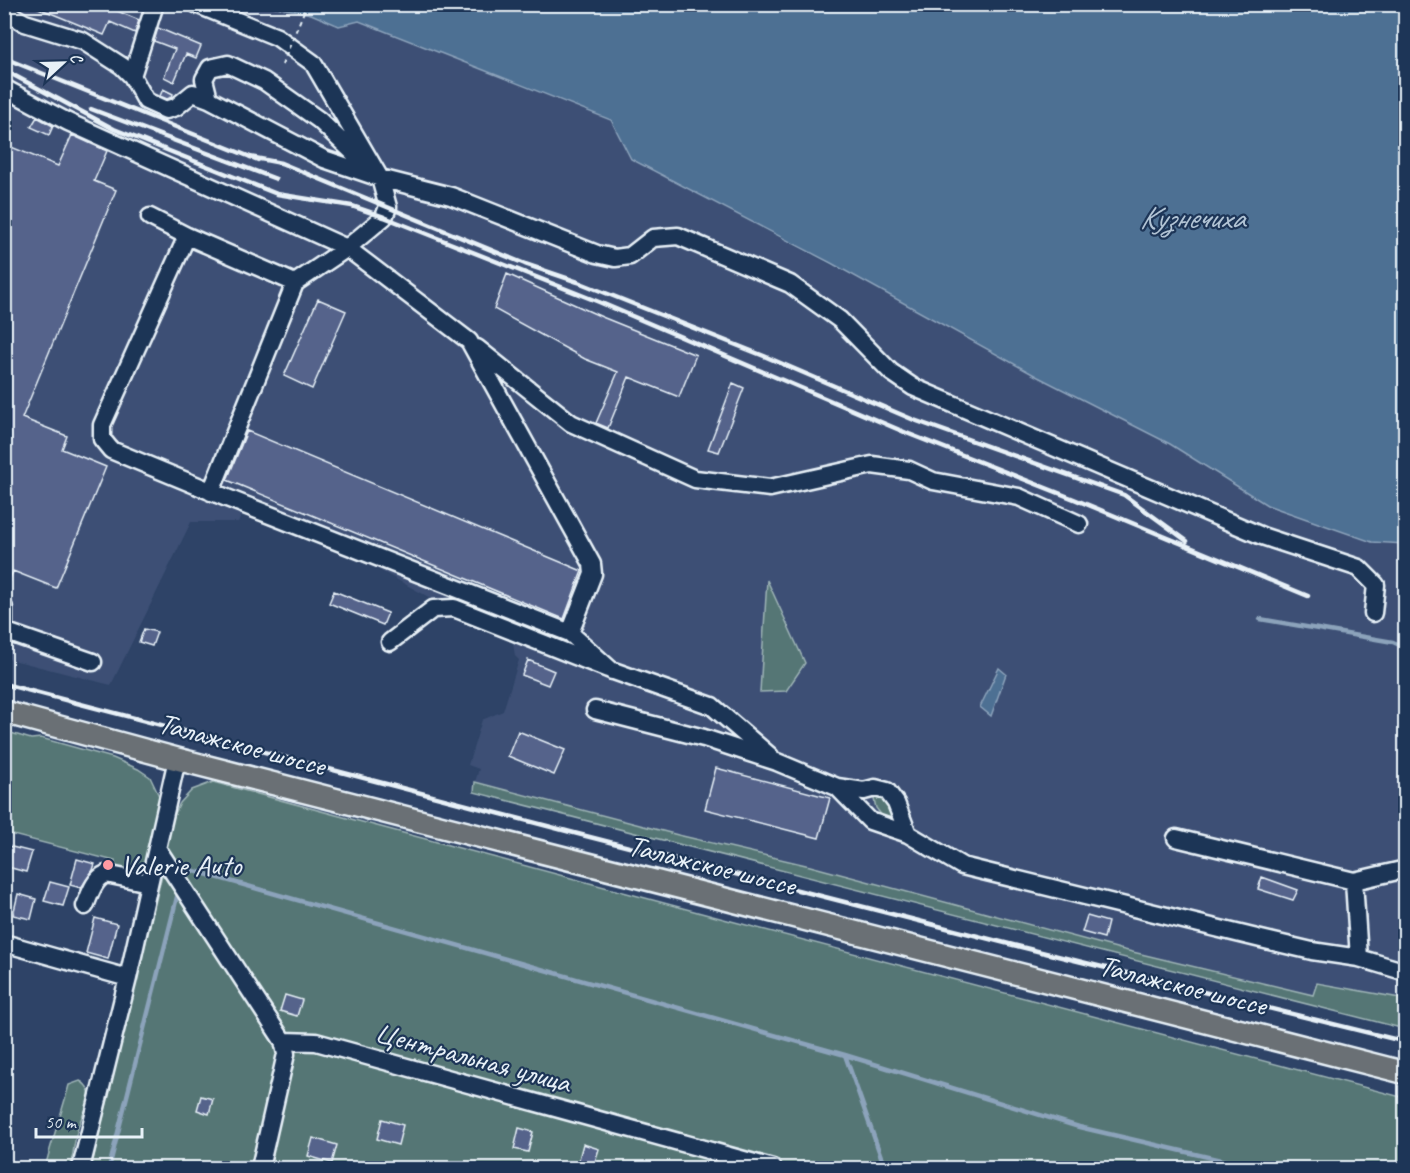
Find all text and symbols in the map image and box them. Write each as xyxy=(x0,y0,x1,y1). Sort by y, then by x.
north arrow xyxy=(33,33,93,93)
text: С xyxy=(65,50,88,67)
water label: Кузнечиха xyxy=(1140,197,1247,238)
street label: Талажское шоссе xyxy=(154,703,332,785)
street label: Талажское шоссе xyxy=(624,826,802,905)
place label: Valerie Auto xyxy=(120,846,243,884)
marker: Valerie Auto xyxy=(101,858,115,872)
street label: Талажское шоссе xyxy=(1095,946,1273,1025)
street label: Центральная улица xyxy=(371,1013,577,1102)
scale bar xyxy=(36,1101,142,1139)
text: 50 m xyxy=(45,1111,78,1133)

